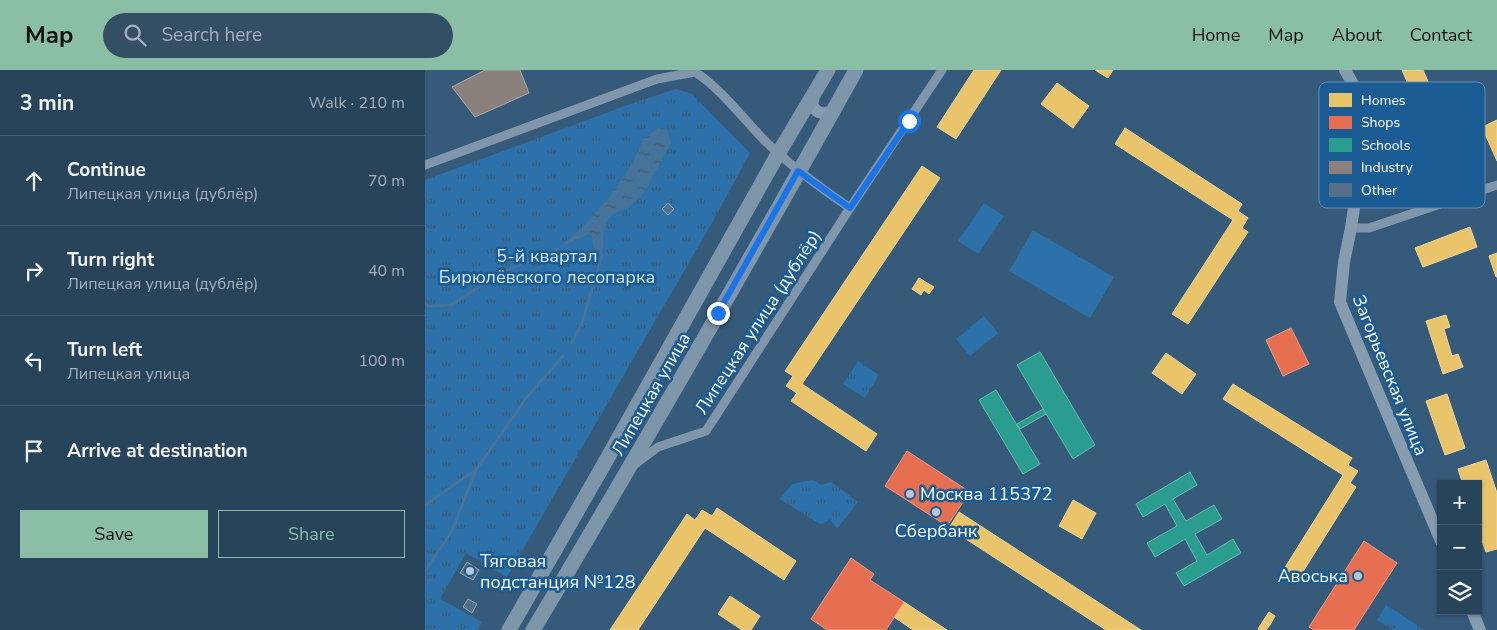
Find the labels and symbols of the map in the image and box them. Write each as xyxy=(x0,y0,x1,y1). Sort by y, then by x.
legend xyxy=(1319,82,1485,208)
text: Homes xyxy=(1361,91,1406,110)
route start xyxy=(898,110,921,133)
text: Shops xyxy=(1361,113,1401,132)
text: Schools xyxy=(1361,136,1411,155)
text: Industry xyxy=(1361,158,1414,177)
text: Other xyxy=(1361,181,1397,200)
street label: Липецкая улица (дублёр) xyxy=(689,225,827,419)
park label: 5-й квартал Бирюлёвского лесопарка xyxy=(439,244,655,289)
street label: Загорьевская улица xyxy=(1347,291,1433,459)
route end xyxy=(707,302,730,325)
street label: Липецкая улица xyxy=(606,328,696,460)
place label: Москва 115372 xyxy=(920,482,1053,506)
marker: Москва 115372 xyxy=(904,488,916,500)
marker: Сбербанк xyxy=(930,506,942,518)
place label: Сбербанк xyxy=(895,519,978,543)
place label: Тяговая подстанция №128 xyxy=(480,549,636,594)
place label: Авоська xyxy=(1277,564,1348,588)
marker: Тяговая подстанция №128 xyxy=(464,565,476,577)
marker: Авоська xyxy=(1352,570,1364,582)

